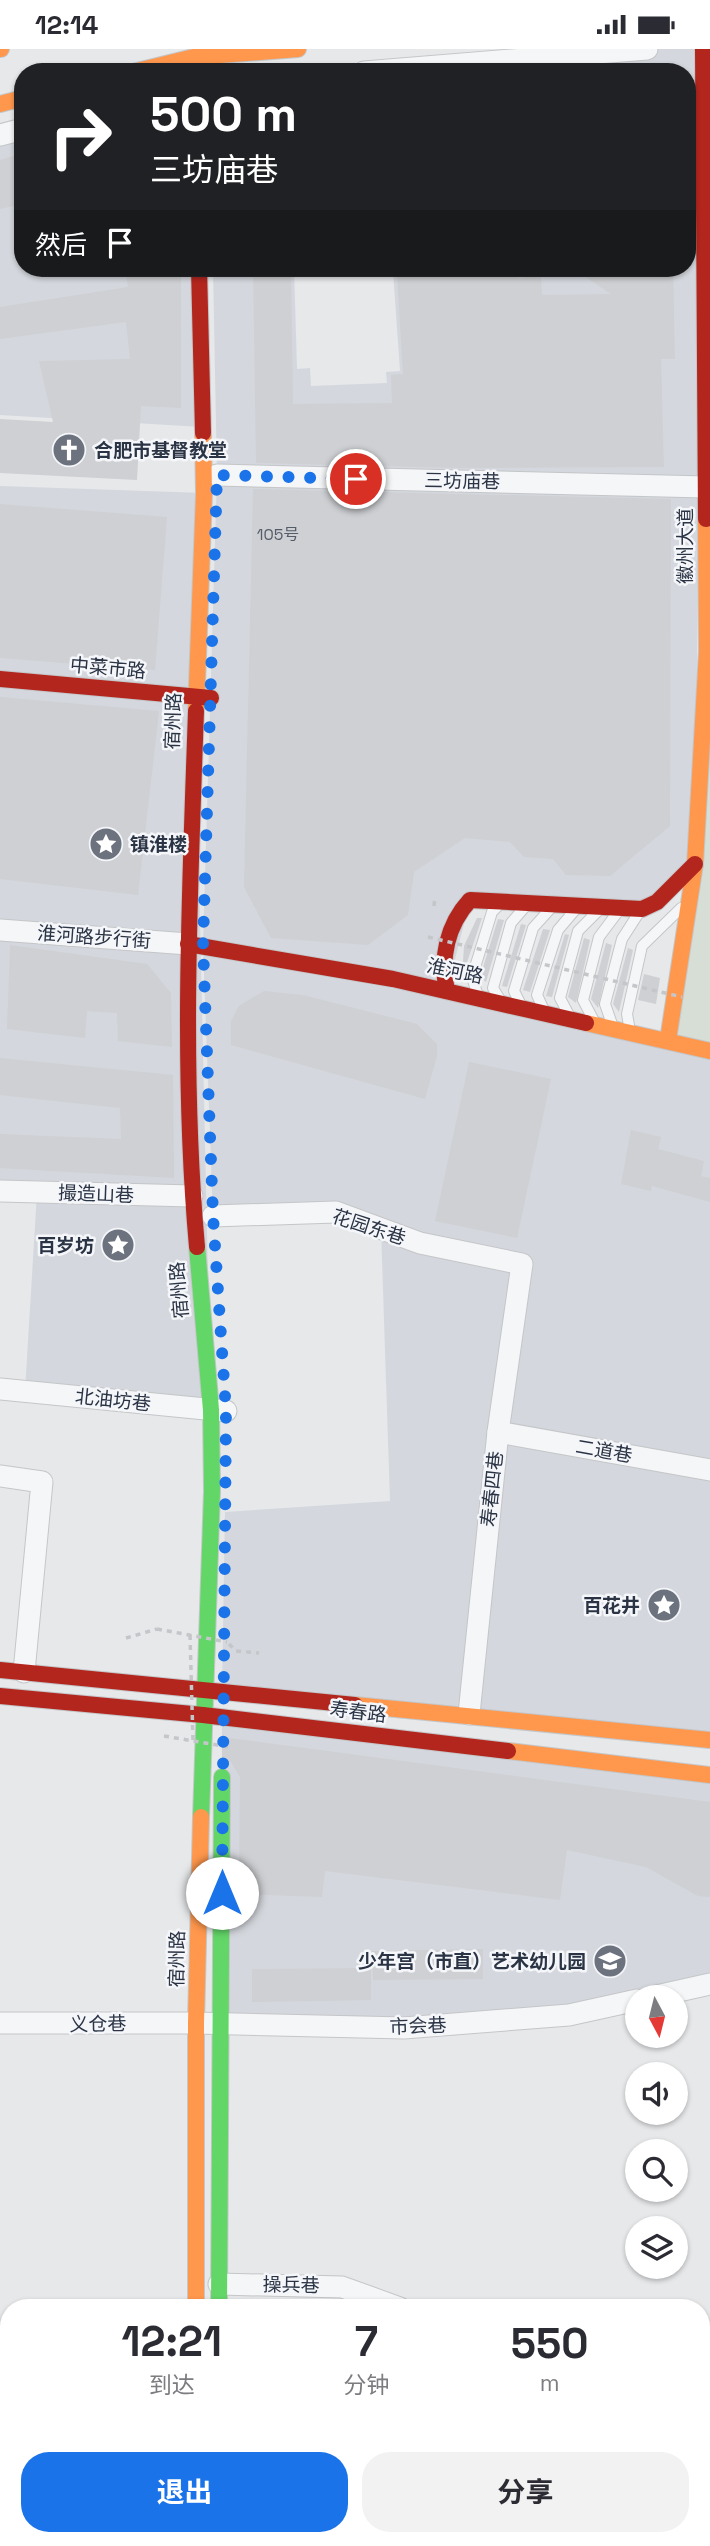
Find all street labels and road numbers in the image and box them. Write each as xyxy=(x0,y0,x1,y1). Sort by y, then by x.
street label: 三坊庙巷 xyxy=(424,468,500,494)
street label: 徽州大道 xyxy=(673,508,698,584)
street label: 中菜市路 xyxy=(69,652,147,684)
street label: 宿州路 xyxy=(160,692,186,750)
street label: 淮河路步行街 xyxy=(36,921,152,953)
street label: 淮河路 xyxy=(425,953,485,989)
street label: 撮造山巷 xyxy=(58,1180,134,1208)
street label: 花园东巷 xyxy=(329,1203,409,1251)
street label: 宿州路 xyxy=(164,1261,194,1319)
street label: 北油坊巷 xyxy=(74,1384,152,1416)
street label: 二道巷 xyxy=(574,1434,634,1468)
street label: 寿春四巷 xyxy=(476,1450,508,1528)
street label: 寿春路 xyxy=(328,1696,388,1728)
street label: 宿州路 xyxy=(164,1930,190,1988)
street label: 义仓巷 xyxy=(69,2011,127,2037)
street label: 市会巷 xyxy=(389,2013,447,2039)
street label: 操兵巷 xyxy=(262,2272,320,2298)

